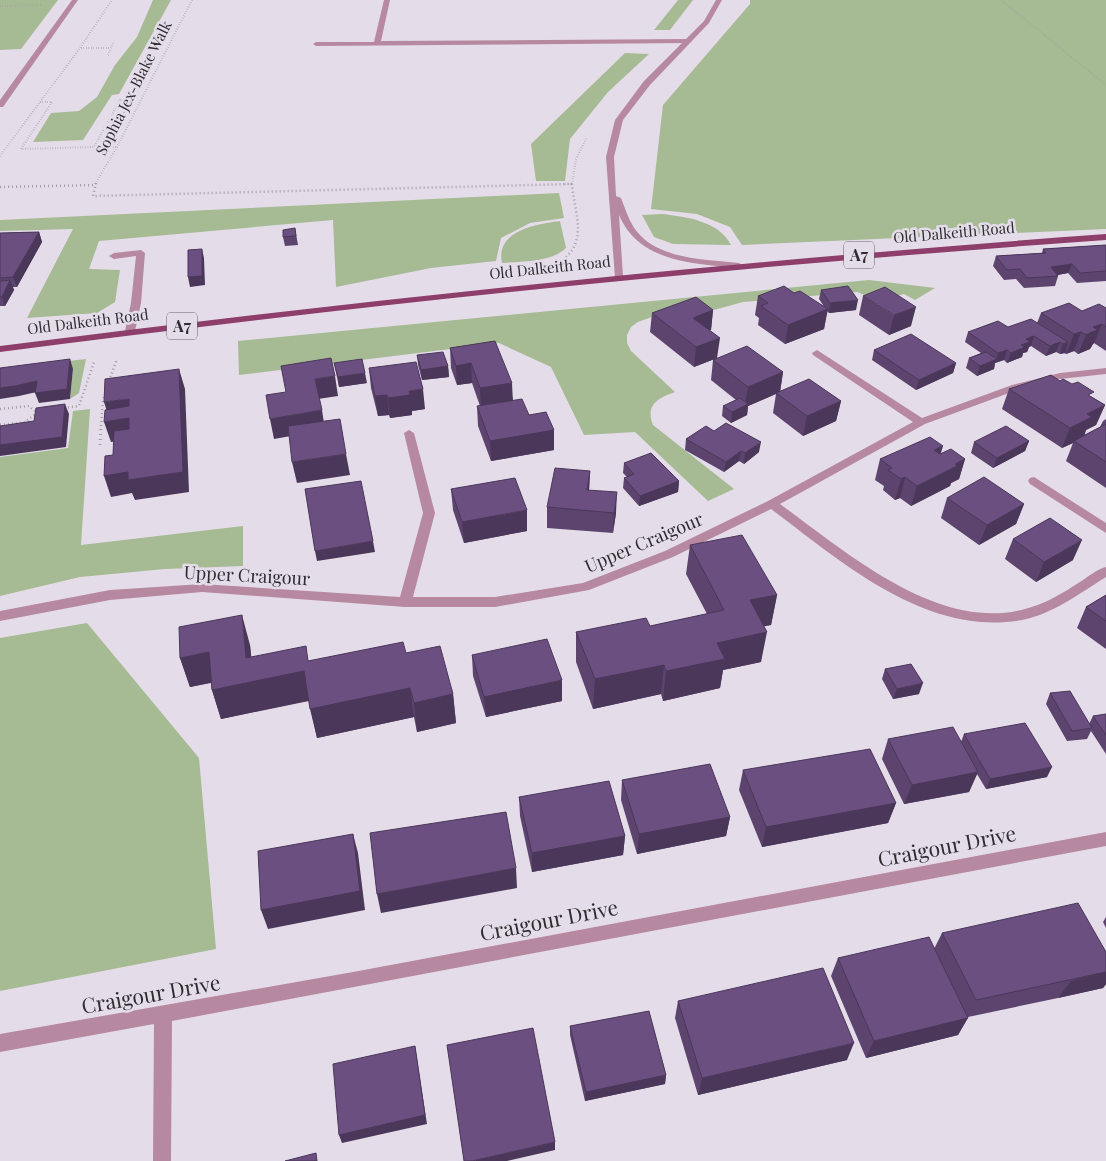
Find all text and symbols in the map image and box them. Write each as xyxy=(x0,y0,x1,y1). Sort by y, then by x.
street label: Sophia Jex-Blake Walk xyxy=(91,16,176,158)
street label: Old Dalkeith Road xyxy=(892,217,1016,247)
road number: A7 xyxy=(844,242,874,268)
street label: Old Dalkeith Road xyxy=(488,251,612,283)
street label: Old Dalkeith Road xyxy=(26,304,150,338)
road number: A7 xyxy=(167,312,197,340)
street label: Upper Craigour xyxy=(581,506,706,578)
street label: Upper Craigour xyxy=(183,560,311,590)
street label: Craigour Drive xyxy=(875,818,1018,872)
street label: Craigour Drive xyxy=(477,892,620,946)
street label: Craigour Drive xyxy=(79,967,222,1019)

